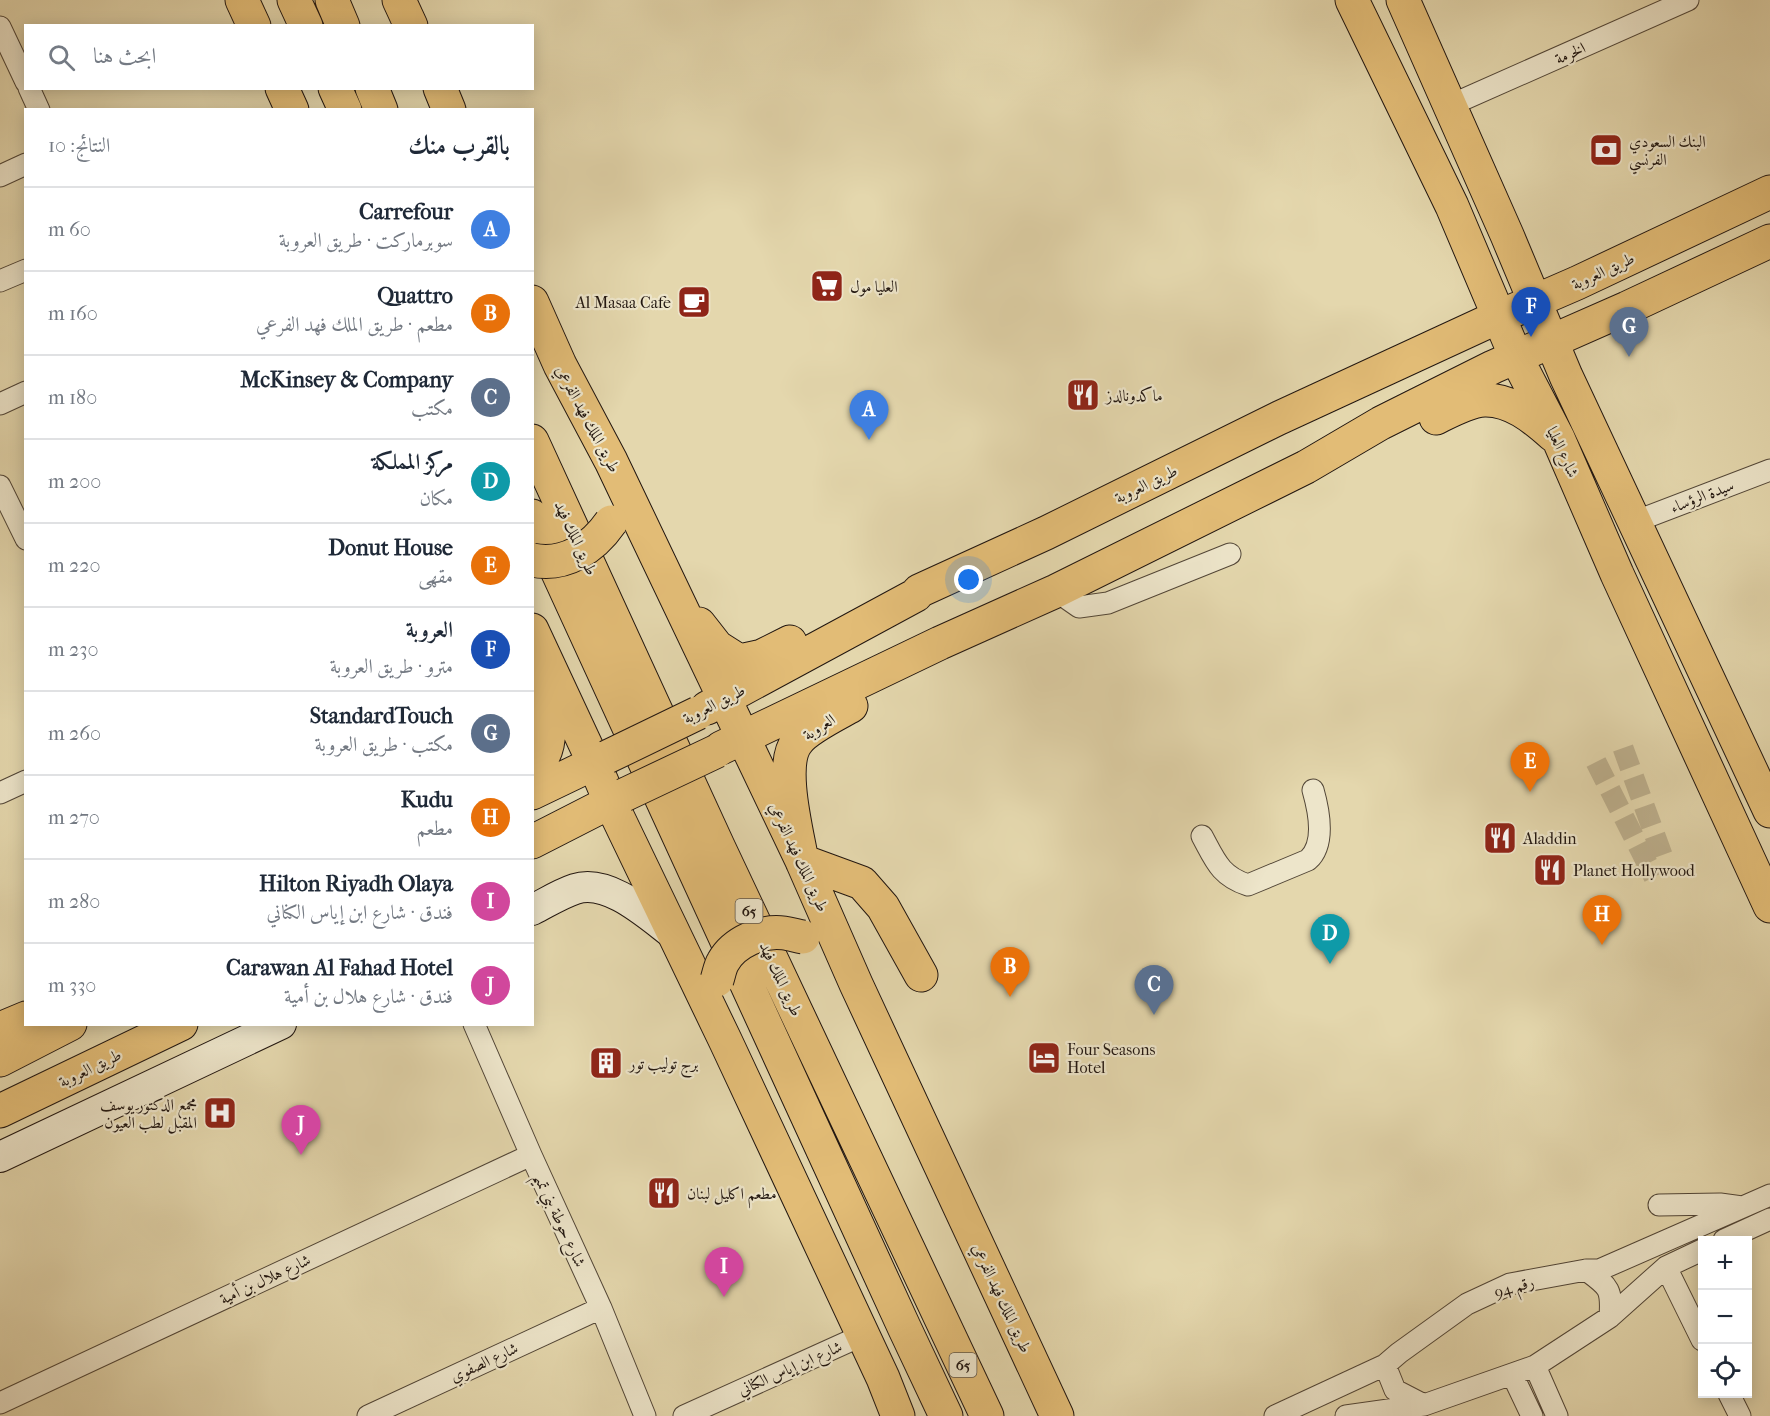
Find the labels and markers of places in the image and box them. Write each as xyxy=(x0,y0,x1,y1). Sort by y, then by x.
bank icon: البنك السعودي الفرنسي xyxy=(1588,132,1624,168)
place label: البنك السعودي الفرنسي xyxy=(1629,132,1706,175)
supermarket icon: العليا مول xyxy=(809,268,845,304)
place label: العليا مول xyxy=(850,277,898,297)
cafe icon: Al Masaa Cafe xyxy=(676,284,712,320)
pin: F xyxy=(1512,288,1550,337)
place label: Al Masaa Cafe xyxy=(574,293,671,312)
pin: G xyxy=(1610,308,1648,357)
restaurant icon: ماكدونالدز xyxy=(1065,377,1101,413)
place label: ماكدونالدز xyxy=(1104,386,1163,405)
pin: A xyxy=(850,390,888,440)
pin: E xyxy=(1510,742,1550,792)
restaurant icon: Aladdin xyxy=(1482,820,1518,856)
place label: Aladdin xyxy=(1522,829,1577,848)
restaurant icon: Planet Hollywood xyxy=(1532,852,1568,888)
place label: Planet Hollywood xyxy=(1573,861,1695,880)
pin: H xyxy=(1582,896,1622,945)
pin: D xyxy=(1310,914,1350,964)
pin: B xyxy=(990,948,1030,997)
pin: C xyxy=(1134,966,1174,1015)
hotel icon: Four Seasons Hotel xyxy=(1026,1040,1062,1076)
place label: Four Seasons Hotel xyxy=(1067,1040,1156,1077)
building icon: برج توليب تور xyxy=(588,1045,624,1081)
place label: برج توليب تور xyxy=(627,1054,699,1078)
place label: مجمع الدكتور يوسف المقبل لطب العيون xyxy=(100,1095,197,1134)
hospital icon: مجمع الدكتور يوسف المقبل لطب العيون xyxy=(202,1095,238,1131)
pin: J xyxy=(282,1106,320,1155)
restaurant icon: مطعم اكليل لبنان xyxy=(646,1175,682,1211)
place label: مطعم اكليل لبنان xyxy=(687,1184,777,1209)
pin: I xyxy=(704,1248,744,1297)

